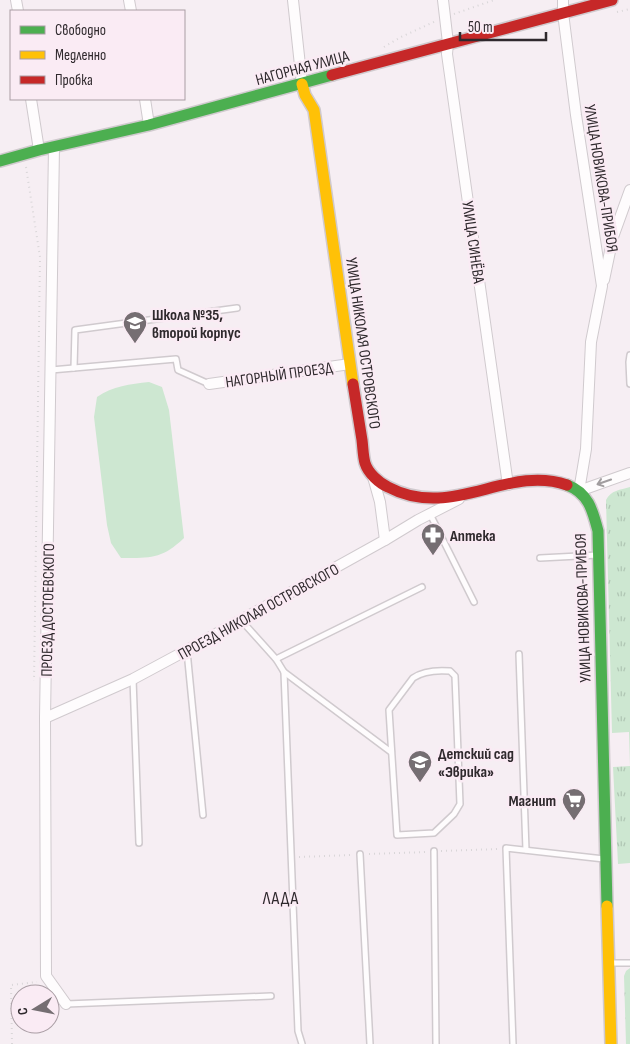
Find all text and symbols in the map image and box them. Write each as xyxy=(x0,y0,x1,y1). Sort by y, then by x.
legend xyxy=(10,10,185,100)
scale bar xyxy=(460,10,546,42)
text: 50 m xyxy=(468,18,493,37)
text: Свободно xyxy=(55,21,106,40)
text: Медленно xyxy=(55,46,106,65)
street label: НАГОРНАЯ УЛИЦА xyxy=(254,47,351,90)
text: Пробка xyxy=(55,71,93,90)
street label: УЛИЦА НОВИКОВА-ПРИБОЯ xyxy=(579,103,622,254)
street label: УЛИЦА СИНЁВА xyxy=(457,200,488,285)
street label: УЛИЦА НИКОЛАЯ ОСТРОВСКОГО xyxy=(341,256,384,430)
place label: Школа №35, второй корпус xyxy=(152,306,241,343)
school or university icon: Школа №35, второй корпус xyxy=(122,310,148,344)
street label: НАГОРНЫЙ ПРОЕЗД xyxy=(224,359,334,392)
one-way arrow xyxy=(597,478,613,487)
pharmacy icon: Аптека xyxy=(420,522,446,556)
place label: Аптека xyxy=(449,527,496,546)
street label: УЛИЦА НОВИКОВА-ПРИБОЯ xyxy=(571,533,596,683)
street label: ПРОЕЗД ДОСТОЕВСКОГО xyxy=(38,543,59,677)
street label: ПРОЕЗД НИКОЛАЯ ОСТРОВСКОГО xyxy=(175,560,343,664)
place label: Детский сад «Эврика» xyxy=(438,745,514,782)
school or university icon: Детский сад «Эврика» xyxy=(407,749,433,783)
supermarket icon: Магнит xyxy=(561,787,587,821)
place label: Магнит xyxy=(508,792,556,811)
district label: ЛАДА xyxy=(262,888,299,909)
north arrow xyxy=(10,984,60,1034)
text: С xyxy=(14,1006,32,1016)

